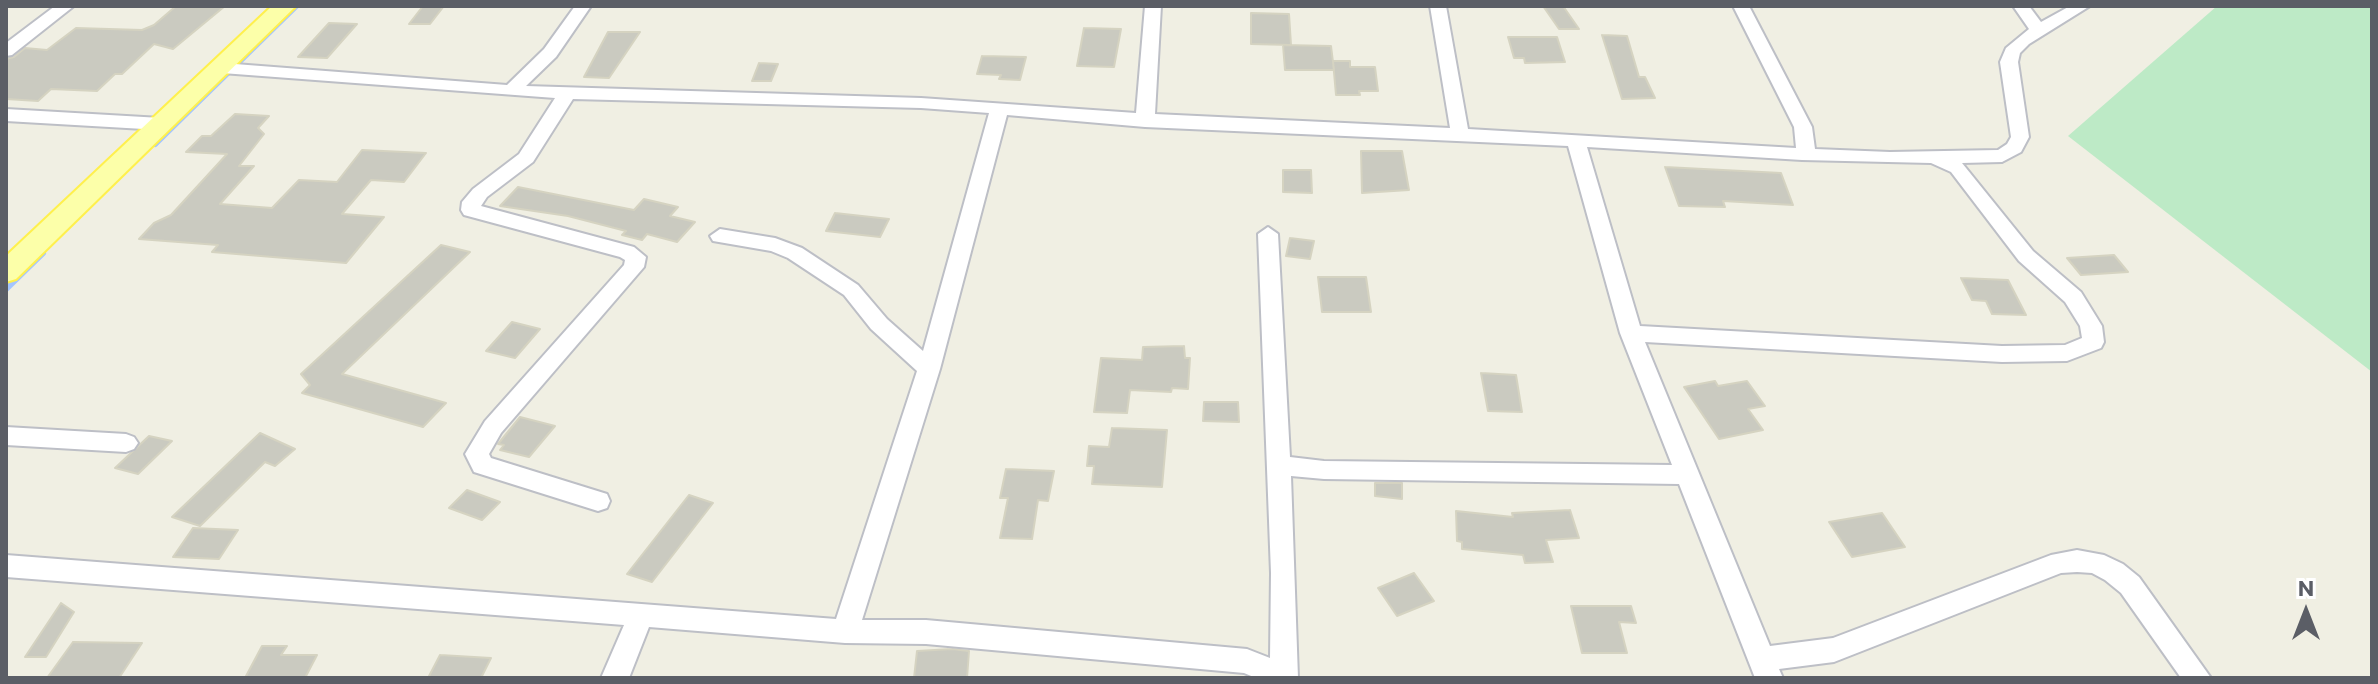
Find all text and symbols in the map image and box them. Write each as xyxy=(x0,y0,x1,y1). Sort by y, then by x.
north arrow xyxy=(2266,572,2346,652)
text: N xyxy=(2298,574,2314,601)

